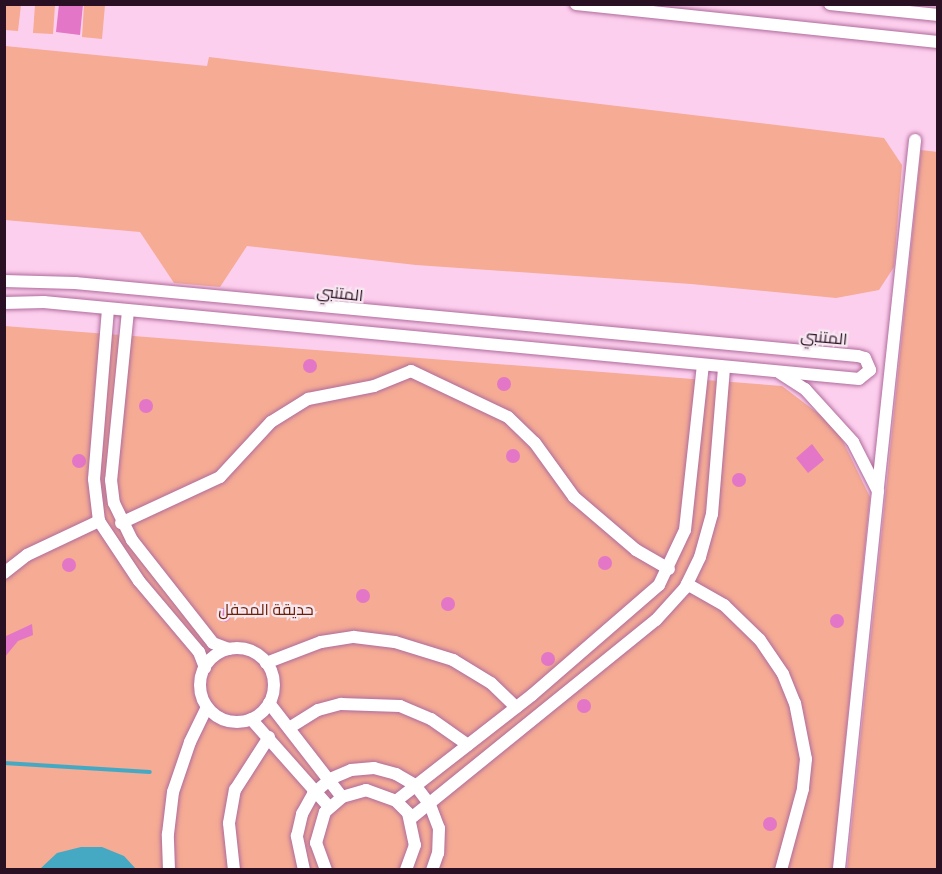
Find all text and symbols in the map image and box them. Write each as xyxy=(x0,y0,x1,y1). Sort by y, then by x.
street label: المتنبي xyxy=(316,281,364,305)
street label: المتنبي xyxy=(800,325,848,349)
park label: حديقة المحفل xyxy=(218,599,314,619)

